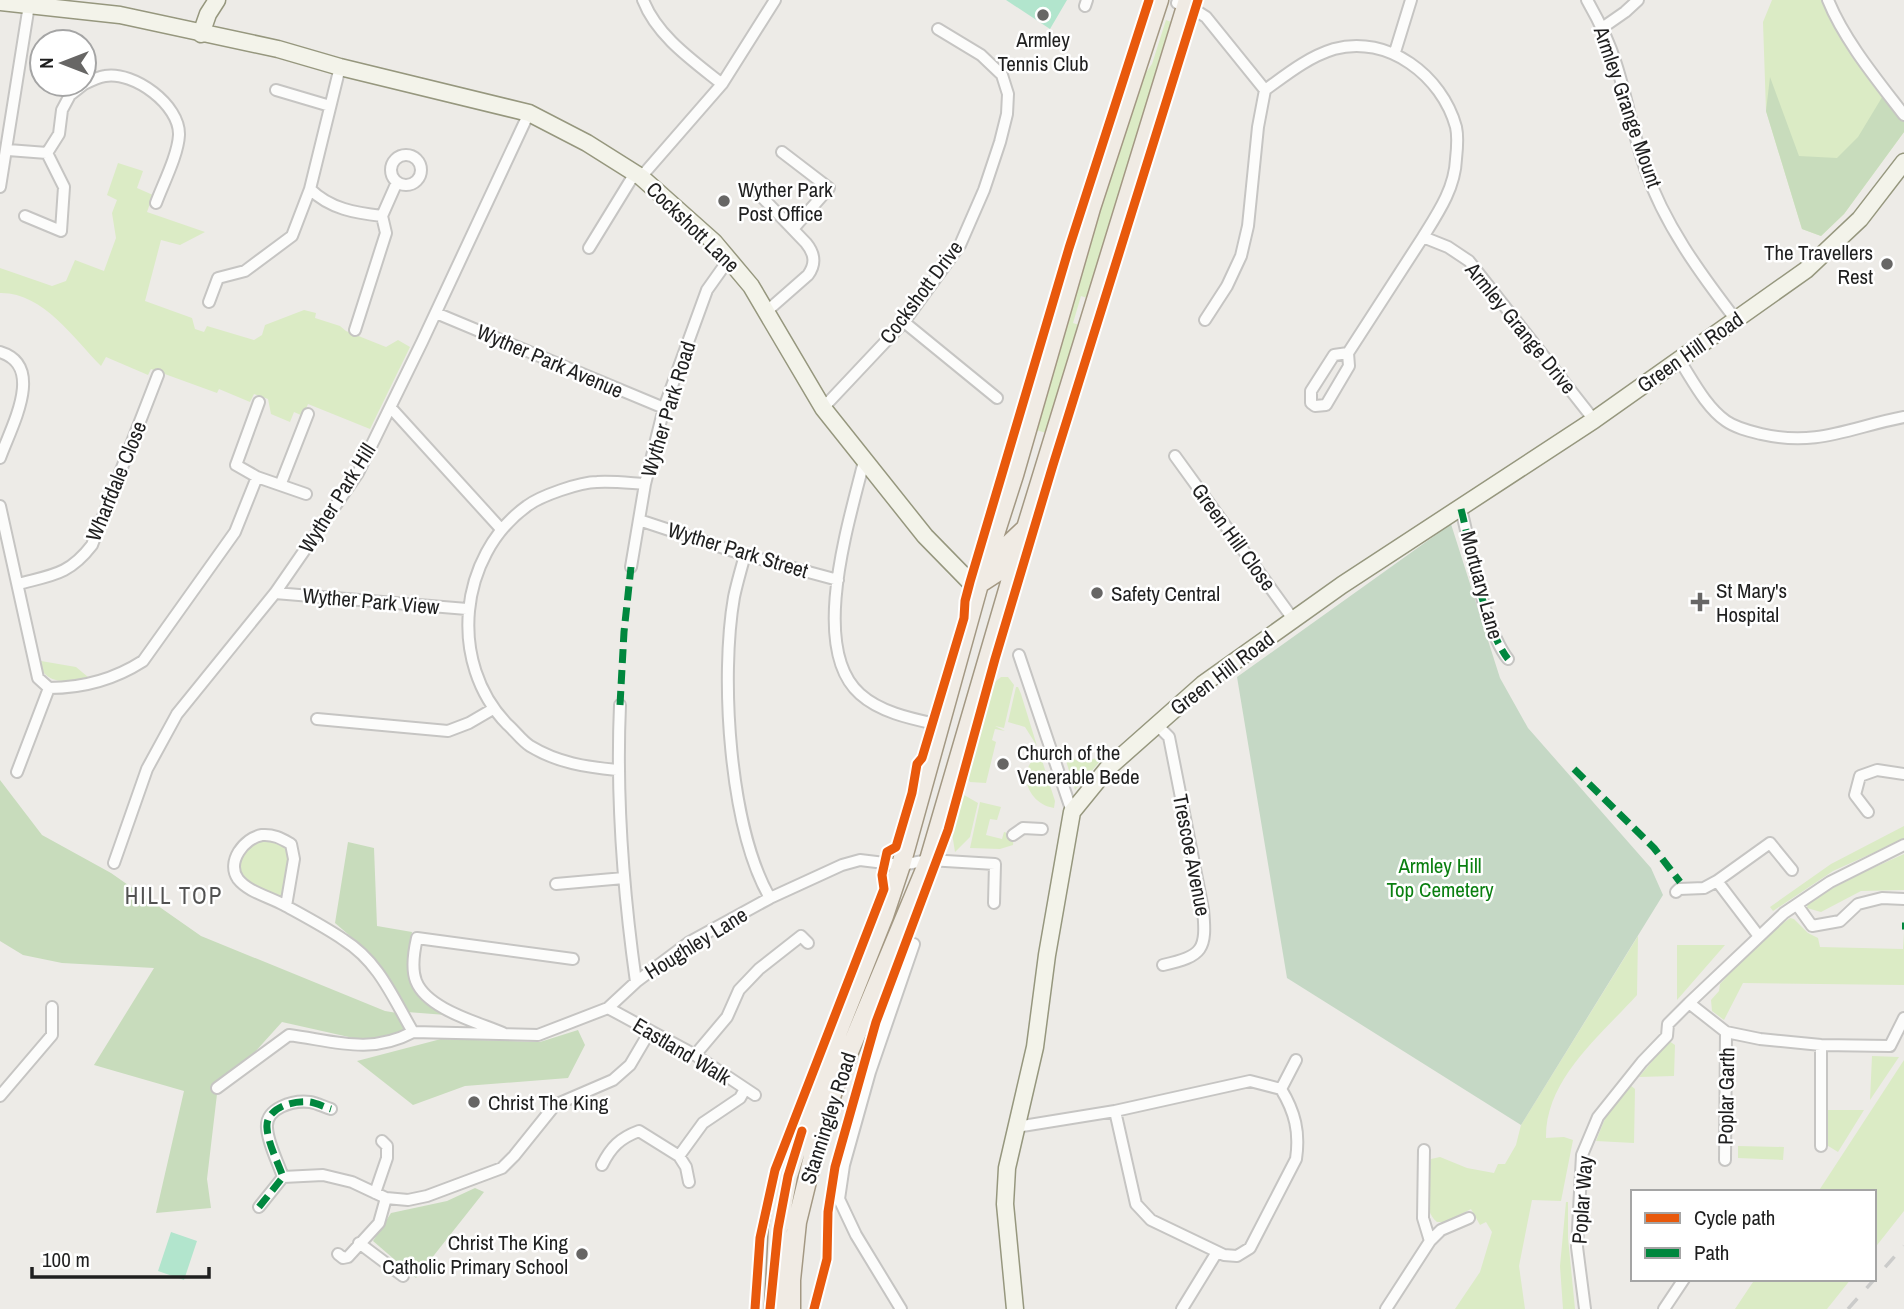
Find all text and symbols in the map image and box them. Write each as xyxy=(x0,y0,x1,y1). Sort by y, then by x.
marker: Armley Tennis Club xyxy=(1035,7,1051,23)
street label: Armley Grange Mount xyxy=(1587,22,1669,192)
place label: Armley Tennis Club xyxy=(998,25,1088,78)
north arrow xyxy=(28,28,98,98)
text: N xyxy=(33,57,59,69)
street label: Cockshott Lane xyxy=(640,175,746,279)
place label: Wyther Park Post Office xyxy=(738,175,833,228)
marker: Wyther Park Post Office xyxy=(716,193,732,209)
street label: Cockshott Drive xyxy=(873,234,969,350)
place label: The Travellers Rest xyxy=(1764,238,1873,291)
street label: Armley Grange Drive xyxy=(1458,255,1583,400)
marker: The Travellers Rest xyxy=(1879,256,1895,272)
street label: Green Hill Road xyxy=(1631,305,1749,399)
street label: Wyther Park Avenue xyxy=(472,317,628,405)
street label: Wyther Park Road xyxy=(634,338,702,480)
street label: Wharfdale Close xyxy=(79,417,153,545)
street label: Wyther Park Hill xyxy=(292,438,382,558)
street label: Green Hill Close xyxy=(1185,477,1283,597)
street label: Wyther Park Street xyxy=(664,515,812,585)
street label: Mortuary Lane xyxy=(1454,528,1510,642)
place label: St Mary's Hospital xyxy=(1716,576,1787,629)
place label: Safety Central xyxy=(1111,579,1220,608)
street label: Wyther Park View xyxy=(301,581,441,621)
marker: Safety Central xyxy=(1089,585,1105,601)
marker: St Mary's Hospital xyxy=(1690,592,1710,612)
street label: Green Hill Road xyxy=(1164,624,1280,722)
place label: Church of the Venerable Bede xyxy=(1017,738,1140,791)
marker: Church of the Venerable Bede xyxy=(995,756,1011,772)
street label: Trescoe Avenue xyxy=(1166,792,1218,918)
park label: Armley Hill Top Cemetery xyxy=(1386,851,1494,904)
district label: HILL TOP xyxy=(125,880,223,911)
street label: Houghley Lane xyxy=(639,900,753,986)
street label: Eastland Walk xyxy=(628,1010,737,1092)
street label: Poplar Garth xyxy=(1711,1047,1741,1145)
street label: Stanningley Road xyxy=(793,1048,863,1188)
place label: Christ The King xyxy=(488,1088,609,1117)
marker: Christ The King xyxy=(466,1094,482,1110)
street label: Poplar Way xyxy=(1564,1155,1600,1245)
legend xyxy=(1631,1190,1876,1281)
text: Cycle path xyxy=(1694,1203,1775,1232)
place label: Christ The King Catholic Primary School xyxy=(382,1228,568,1281)
scale bar xyxy=(32,1236,208,1280)
text: Path xyxy=(1694,1238,1729,1267)
text: 100 m xyxy=(42,1245,90,1274)
marker: Christ The King Catholic Primary School xyxy=(574,1246,590,1262)

